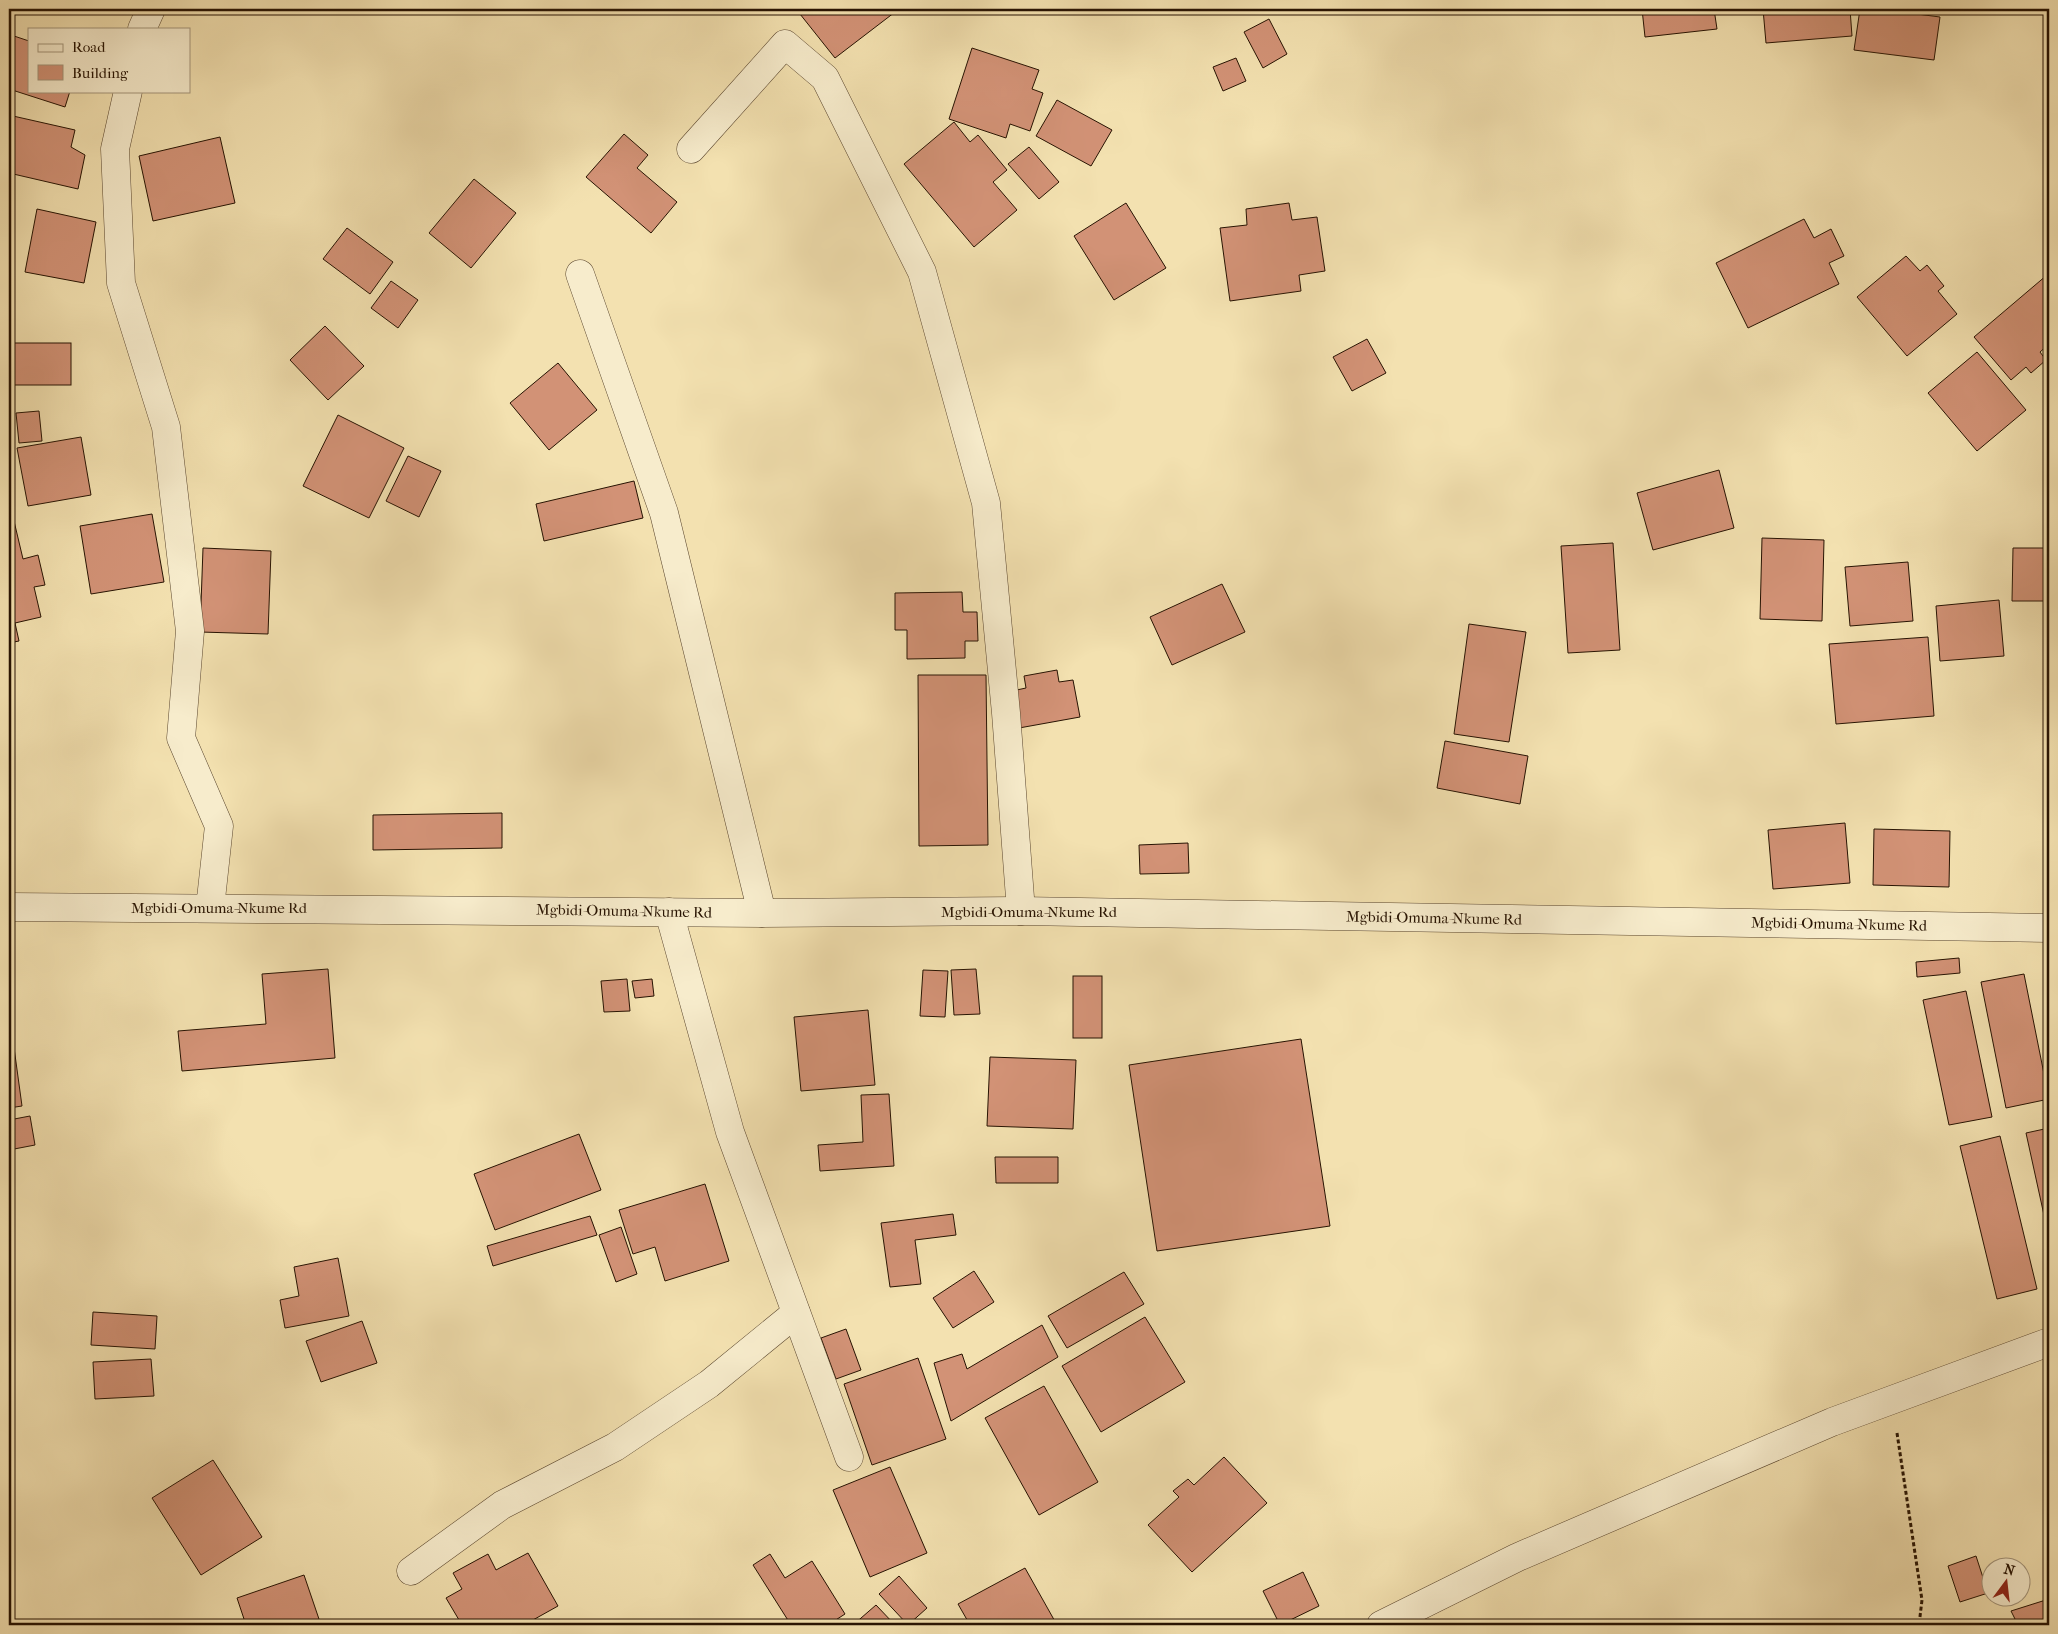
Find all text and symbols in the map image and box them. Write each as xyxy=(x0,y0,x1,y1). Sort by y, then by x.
legend xyxy=(28,28,190,92)
text: Road xyxy=(72,38,106,56)
text: Building xyxy=(72,64,129,82)
street label: Mgbidi-Omuma-Nkume Rd xyxy=(131,899,308,917)
street label: Mgbidi-Omuma-Nkume Rd xyxy=(536,900,713,922)
street label: Mgbidi-Omuma-Nkume Rd xyxy=(941,903,1118,921)
street label: Mgbidi-Omuma-Nkume Rd xyxy=(1346,907,1523,929)
street label: Mgbidi-Omuma-Nkume Rd xyxy=(1751,913,1928,935)
north arrow xyxy=(1980,1556,2030,1606)
text: N xyxy=(2002,1560,2017,1580)

